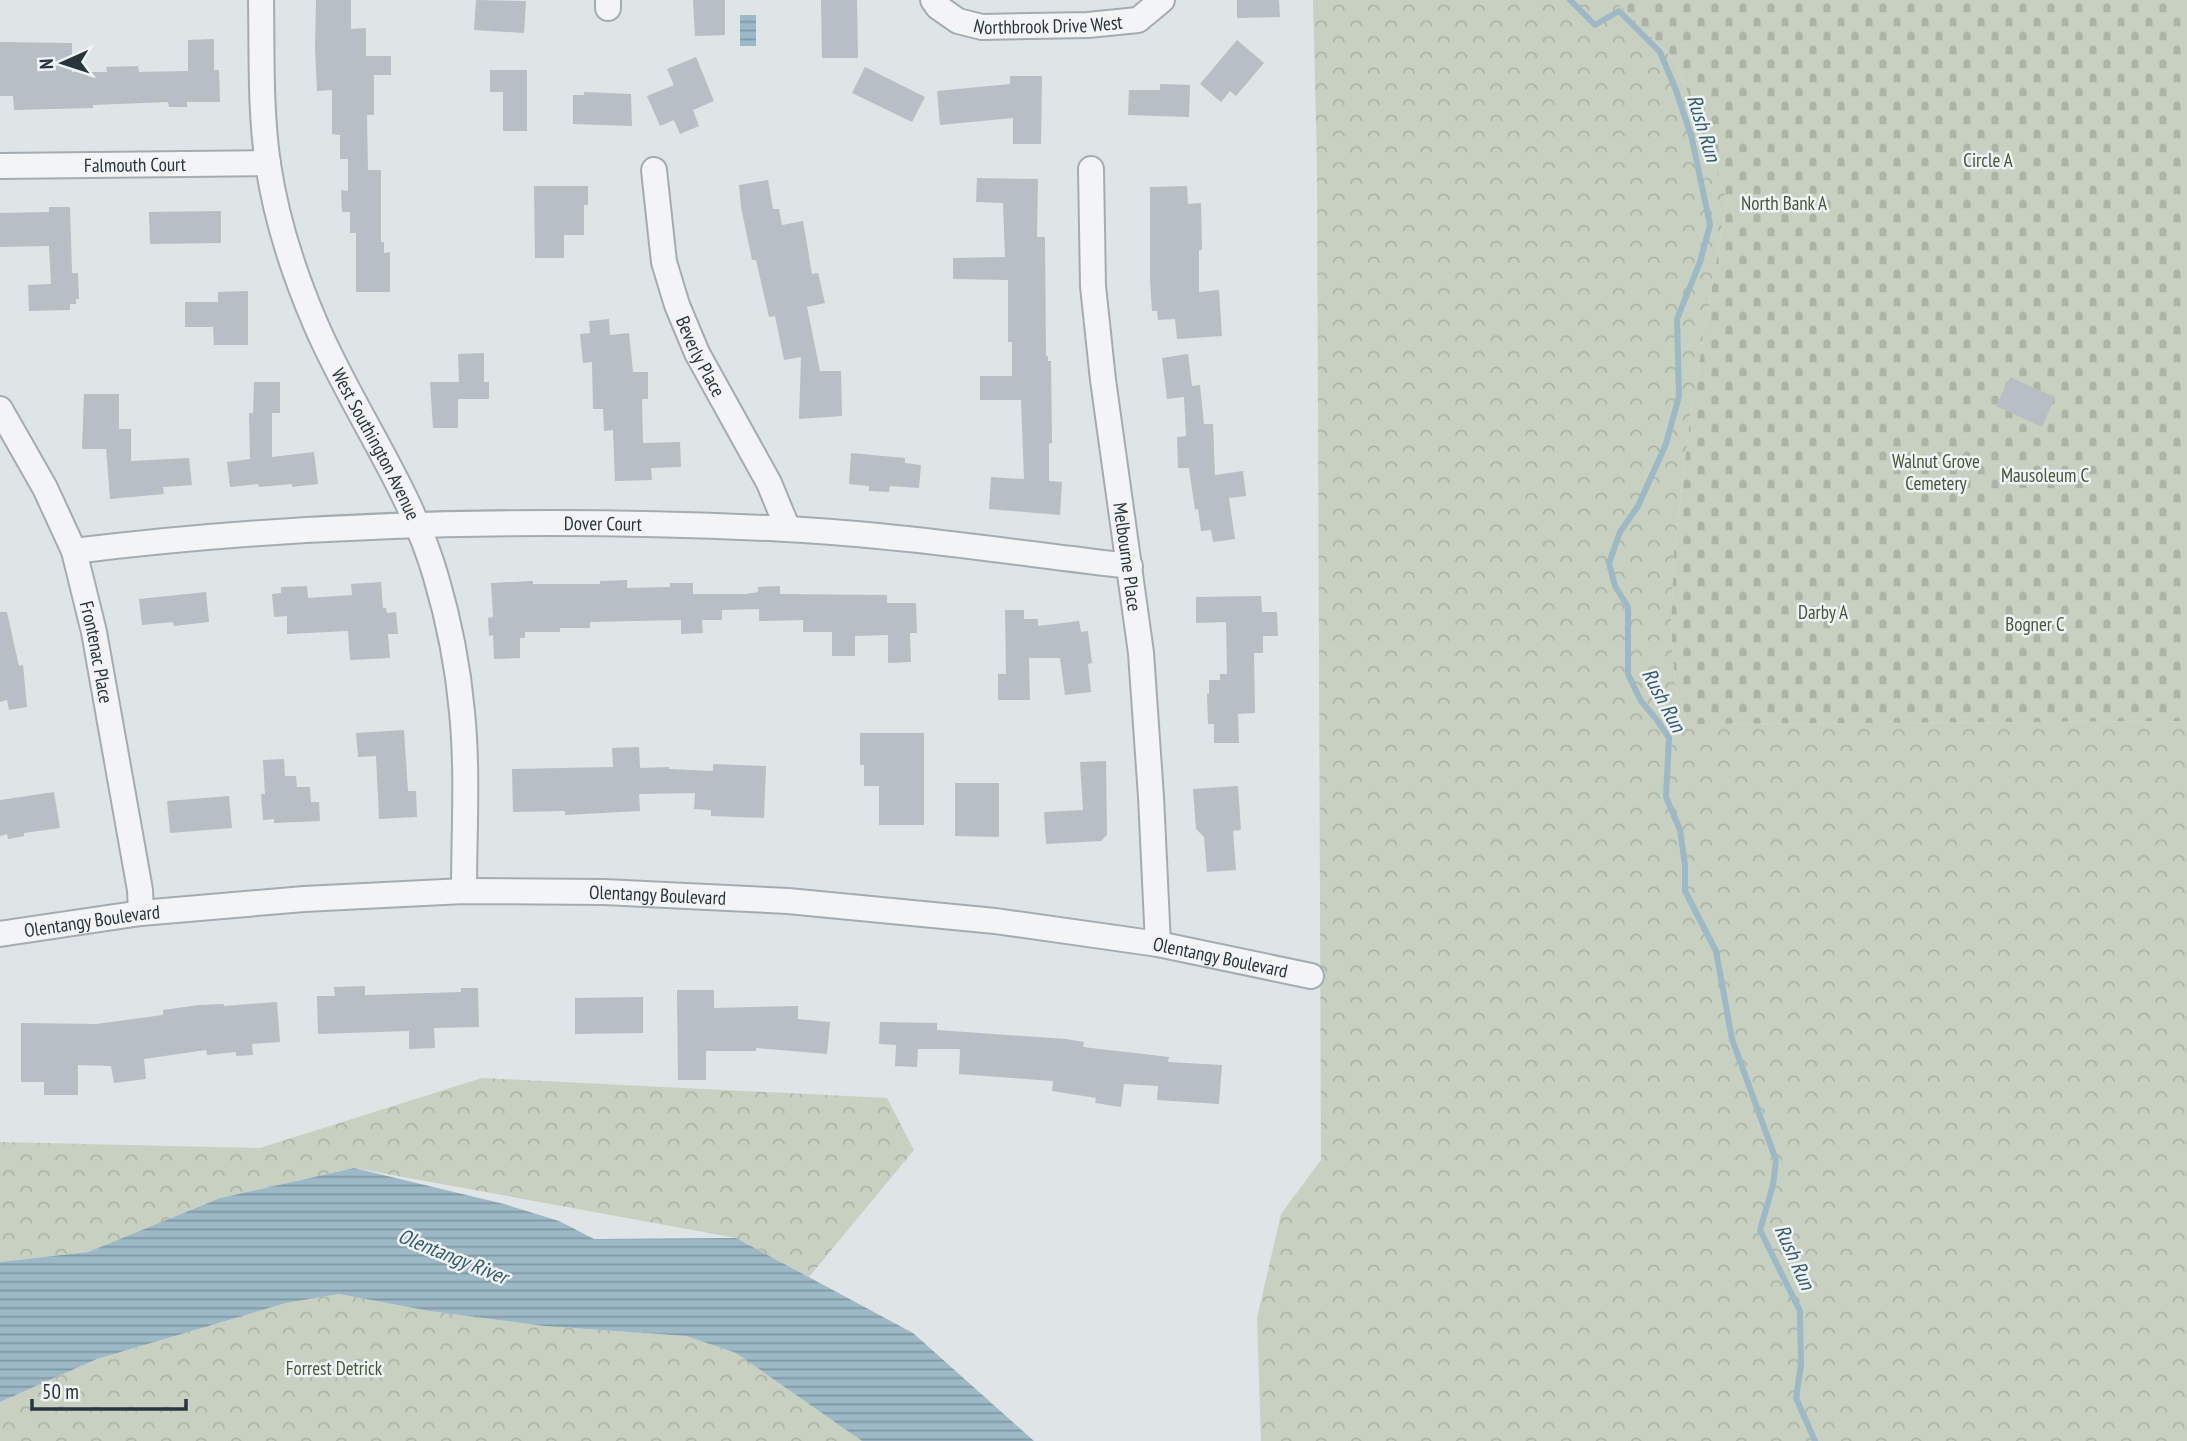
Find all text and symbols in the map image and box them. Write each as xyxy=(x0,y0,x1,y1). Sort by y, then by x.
street label: Northbrook Drive West xyxy=(971,10,1124,39)
north arrow xyxy=(28,28,98,98)
text: N xyxy=(34,58,58,70)
water label: Rush Run xyxy=(1681,91,1727,166)
park label: Circle A xyxy=(1963,148,2013,172)
street label: Falmouth Court xyxy=(84,152,187,177)
park label: North Bank A xyxy=(1741,191,1827,215)
street label: Beverly Place xyxy=(671,312,731,401)
street label: West Southington Avenue xyxy=(326,364,426,524)
park label: Walnut Grove Cemetery xyxy=(1892,449,1980,495)
park label: Mausoleum C xyxy=(2001,463,2089,487)
street label: Melbourne Place xyxy=(1108,501,1147,613)
street label: Dover Court xyxy=(564,511,643,536)
street label: Frontenac Place xyxy=(75,598,119,705)
park label: Darby A xyxy=(1798,600,1848,624)
park label: Bogner C xyxy=(2005,612,2065,636)
water label: Rush Run xyxy=(1636,663,1693,738)
street label: Olentangy Boulevard xyxy=(589,880,727,910)
street label: Olentangy Boulevard xyxy=(22,899,161,942)
street label: Olentangy Boulevard xyxy=(1151,931,1290,983)
water label: Rush Run xyxy=(1769,1220,1822,1295)
water label: Olentangy River xyxy=(394,1222,515,1291)
park label: Forrest Detrick xyxy=(286,1356,383,1380)
scale bar xyxy=(32,1368,186,1412)
text: 50 m xyxy=(42,1378,79,1405)

